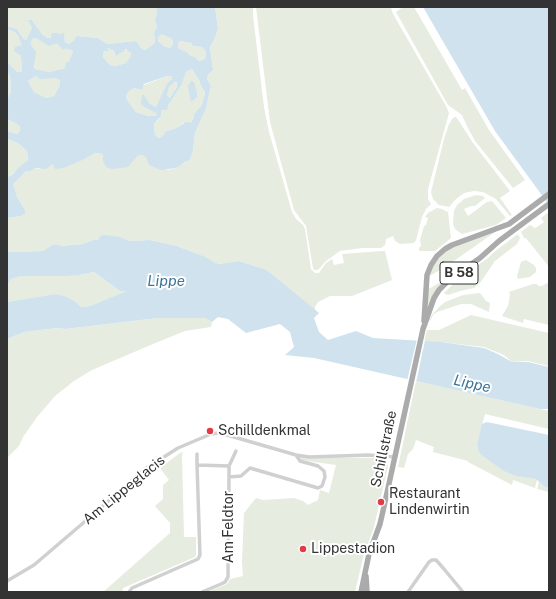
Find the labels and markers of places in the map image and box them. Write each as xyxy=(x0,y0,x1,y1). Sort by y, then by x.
place label: Schilldenkmal xyxy=(218,423,311,439)
marker: Schilldenkmal xyxy=(205,426,215,436)
place label: Restaurant Lindenwirtin xyxy=(389,486,470,518)
marker: Restaurant Lindenwirtin xyxy=(376,497,386,507)
place label: Lippestadion xyxy=(311,541,395,557)
marker: Lippestadion xyxy=(298,544,308,554)

